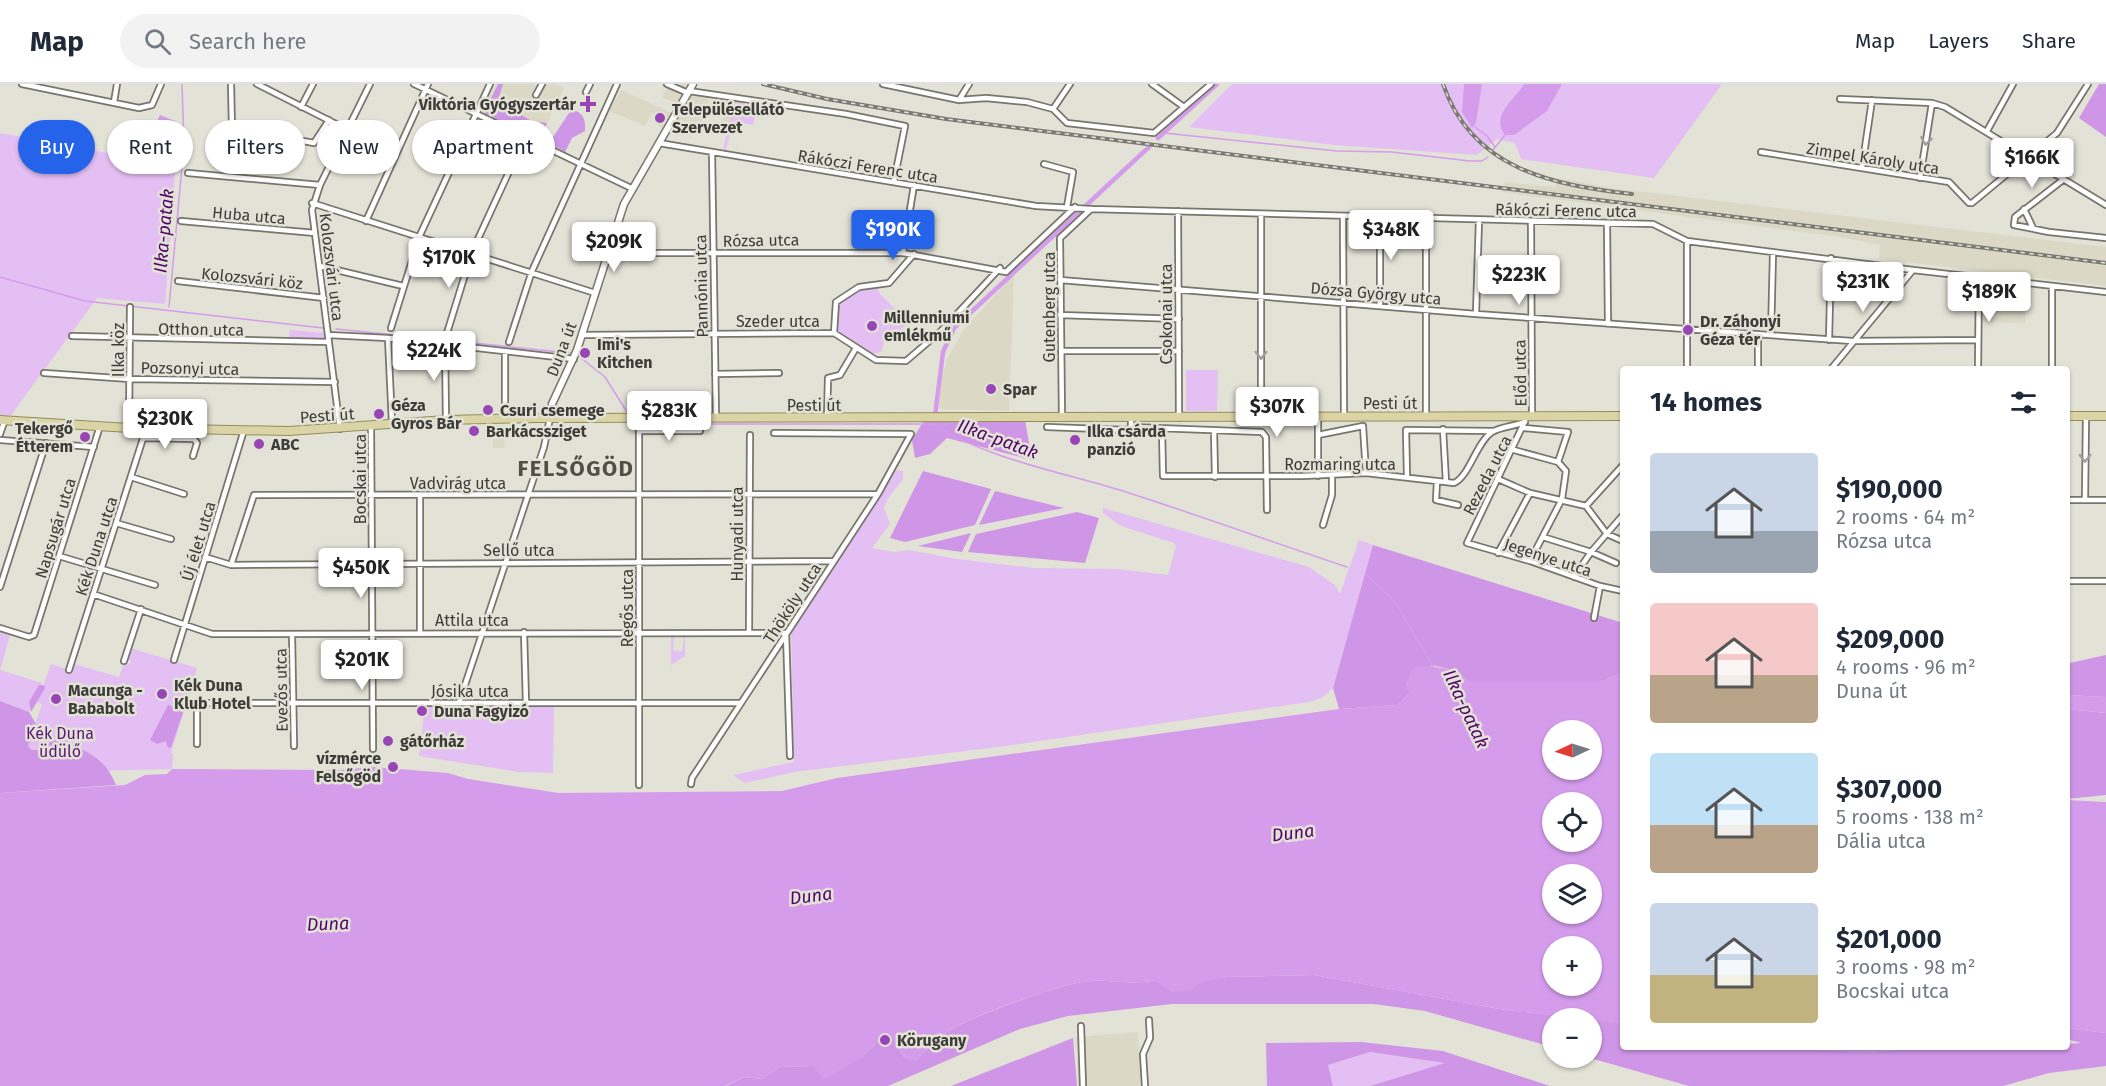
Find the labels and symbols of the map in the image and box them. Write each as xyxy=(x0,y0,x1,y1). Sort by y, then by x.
place label: Viktória Gyógyszertár xyxy=(418,95,577,114)
marker: Viktória Gyógyszertár xyxy=(581,97,595,111)
place label: Településellátó Szervezet xyxy=(672,100,784,137)
marker: Településellátó Szervezet xyxy=(653,111,667,125)
one-way arrow xyxy=(1921,136,1933,145)
pin: $166K xyxy=(1990,138,2074,189)
street label: Zimpel Károly utca xyxy=(1805,139,1941,178)
street label: Rákóczi Ferenc utca xyxy=(796,146,939,187)
water label: Ilka-patak xyxy=(149,188,179,274)
street label: Rákóczi Ferenc utca xyxy=(1495,200,1637,221)
street label: Huba utca xyxy=(212,203,286,228)
pin: $190K xyxy=(851,210,935,261)
pin: $348K xyxy=(1349,210,1433,261)
street label: Kolozsvári utca xyxy=(315,212,348,322)
pin: $209K xyxy=(572,222,656,273)
street label: Rózsa utca xyxy=(722,230,800,251)
street label: Pannónia utca xyxy=(691,234,712,338)
pin: $170K xyxy=(407,238,491,289)
street label: Gutenberg utca xyxy=(1040,252,1059,362)
pin: $223K xyxy=(1477,255,1561,306)
pin: $231K xyxy=(1821,262,1905,313)
street label: Kolozsvári köz xyxy=(200,264,304,293)
street label: Csokonai utca xyxy=(1157,264,1176,364)
pin: $189K xyxy=(1947,272,2031,323)
street label: Dózsa György utca xyxy=(1310,278,1442,309)
place label: Millenniumi emlékmű xyxy=(884,308,970,345)
street label: Szeder utca xyxy=(736,312,820,331)
place label: Dr. Záhonyi Géza tér xyxy=(1700,312,1781,349)
street label: Otthon utca xyxy=(158,319,244,340)
street label: Duna út xyxy=(542,319,581,379)
marker: Millenniumi emlékmű xyxy=(865,319,879,333)
street label: Ilka köz xyxy=(109,323,128,377)
marker: Dr. Záhonyi Géza tér xyxy=(1681,323,1695,337)
pin: $224K xyxy=(392,331,476,382)
place label: Imi's Kitchen xyxy=(597,335,653,372)
street label: Előd utca xyxy=(1510,339,1531,407)
marker: Imi's Kitchen xyxy=(578,346,592,360)
one-way arrow xyxy=(1255,350,1267,359)
street label: Pozsonyi utca xyxy=(140,358,239,379)
place label: Spar xyxy=(1003,380,1037,399)
marker: Spar xyxy=(984,382,998,396)
pin: $307K xyxy=(1235,387,1319,438)
pin: $283K xyxy=(627,391,711,442)
street label: Pesti út xyxy=(1363,394,1418,413)
place label: Géza Gyros Bár xyxy=(391,396,462,433)
street label: Pesti út xyxy=(787,396,842,415)
pin: $230K xyxy=(123,399,207,450)
place label: Csuri csemege xyxy=(500,401,605,420)
marker: Csuri csemege xyxy=(481,403,495,417)
street label: Pesti út xyxy=(299,404,355,427)
marker: Géza Gyros Bár xyxy=(372,407,386,421)
water label: Ilka-patak xyxy=(955,414,1042,464)
place label: Tekergő Étterem xyxy=(15,419,73,456)
place label: Barkácssziget xyxy=(486,422,588,441)
place label: Ilka csárda panzió xyxy=(1087,422,1166,459)
marker: Barkácssziget xyxy=(467,424,481,438)
marker: Tekergő Étterem xyxy=(78,430,92,444)
street label: Rezeda utca xyxy=(1459,432,1516,518)
marker: Ilka csárda panzió xyxy=(1068,433,1082,447)
street label: Bocskai utca xyxy=(351,434,370,524)
place label: ABC xyxy=(270,435,300,454)
marker: ABC xyxy=(252,437,266,451)
one-way arrow xyxy=(2079,453,2091,462)
district label: FELSŐGÖD xyxy=(518,454,634,482)
street label: Rozmaring utca xyxy=(1284,455,1396,474)
street label: Vadvirág utca xyxy=(410,474,506,493)
street label: Napsugár utca xyxy=(31,476,80,581)
street label: Hunyadi utca xyxy=(728,486,747,582)
street label: Kék Duna utca xyxy=(71,494,121,598)
street label: Új élet utca xyxy=(176,499,220,583)
street label: Jegenye utca xyxy=(1501,534,1594,581)
street label: Sellő utca xyxy=(483,541,555,560)
pin: $450K xyxy=(319,548,403,599)
street label: Thököly utca xyxy=(759,559,825,647)
street label: Regős utca xyxy=(618,569,637,647)
street label: Attila utca xyxy=(435,611,509,630)
pin: $201K xyxy=(320,640,404,691)
street label: Evezős utca xyxy=(271,648,292,732)
water label: Ilka-patak xyxy=(1438,666,1494,752)
place label: Kék Duna Klub Hotel xyxy=(174,676,251,713)
place label: Macunga - Bababolt xyxy=(68,681,143,718)
street label: Jósika utca xyxy=(431,682,509,701)
marker: Kék Duna Klub Hotel xyxy=(155,687,169,701)
marker: Macunga - Bababolt xyxy=(49,692,63,706)
place label: Duna Fagyizó xyxy=(434,702,529,721)
marker: Duna Fagyizó xyxy=(415,704,429,718)
north arrow xyxy=(1542,720,1602,780)
park label: Kék Duna üdülő xyxy=(26,724,94,761)
place label: gátőrház xyxy=(400,732,465,751)
marker: gátőrház xyxy=(381,734,395,748)
place label: vízmérce Felsőgöd xyxy=(315,749,381,786)
marker: vízmérce Felsőgöd xyxy=(386,760,400,774)
water label: Duna xyxy=(1271,819,1315,847)
water label: Duna xyxy=(789,882,833,910)
water label: Duna xyxy=(306,912,350,936)
place label: Körugany xyxy=(897,1031,967,1050)
marker: Körugany xyxy=(878,1033,892,1047)

